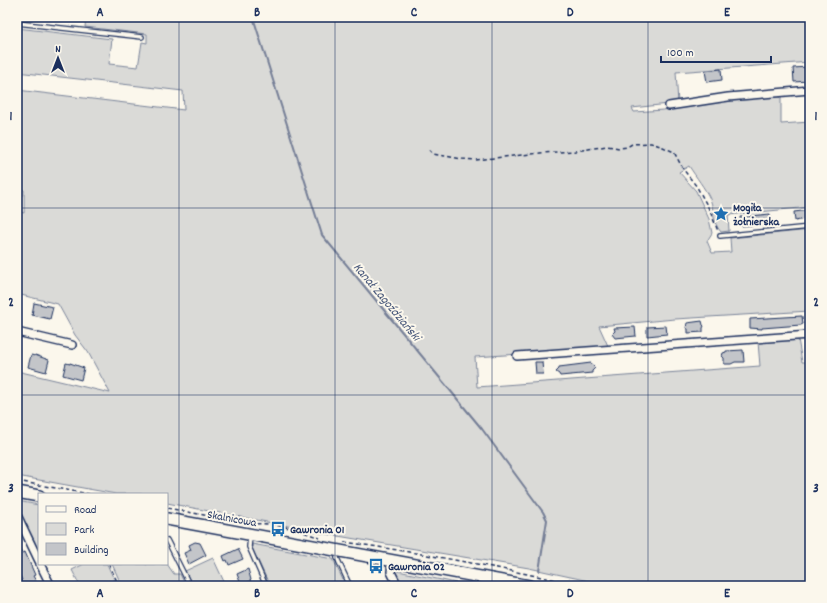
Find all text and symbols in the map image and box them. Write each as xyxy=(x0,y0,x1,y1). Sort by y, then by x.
text: A xyxy=(96,4,104,23)
text: B xyxy=(254,4,260,23)
text: C xyxy=(411,4,418,23)
text: D xyxy=(567,4,574,23)
text: E xyxy=(724,4,731,23)
north arrow xyxy=(38,38,78,78)
scale bar xyxy=(661,38,771,64)
text: N xyxy=(55,42,61,58)
text: 100 m xyxy=(667,45,694,62)
text: 1 xyxy=(10,108,13,127)
text: 1 xyxy=(815,108,818,127)
place label: Mogiła żołnierska xyxy=(733,200,780,231)
place icon: Mogiła żołnierska xyxy=(712,205,730,223)
water label: Kanał Zagoździański xyxy=(348,259,426,348)
text: 2 xyxy=(8,294,14,313)
text: 2 xyxy=(813,294,819,313)
text: 3 xyxy=(8,480,14,499)
text: 3 xyxy=(813,480,819,499)
legend xyxy=(38,493,168,565)
text: Road xyxy=(74,502,96,519)
street label: Skalnicowa xyxy=(206,507,258,532)
bus stop icon: Gawronia 01 xyxy=(269,520,287,538)
text: Park xyxy=(74,522,95,539)
place label: Gawronia 01 xyxy=(290,522,345,539)
text: Building xyxy=(74,542,109,559)
bus stop icon: Gawronia 02 xyxy=(367,557,385,575)
place label: Gawronia 02 xyxy=(388,559,445,576)
text: A xyxy=(96,585,104,603)
text: B xyxy=(254,585,260,603)
text: C xyxy=(411,585,418,603)
text: D xyxy=(567,585,574,603)
text: E xyxy=(724,585,731,603)

